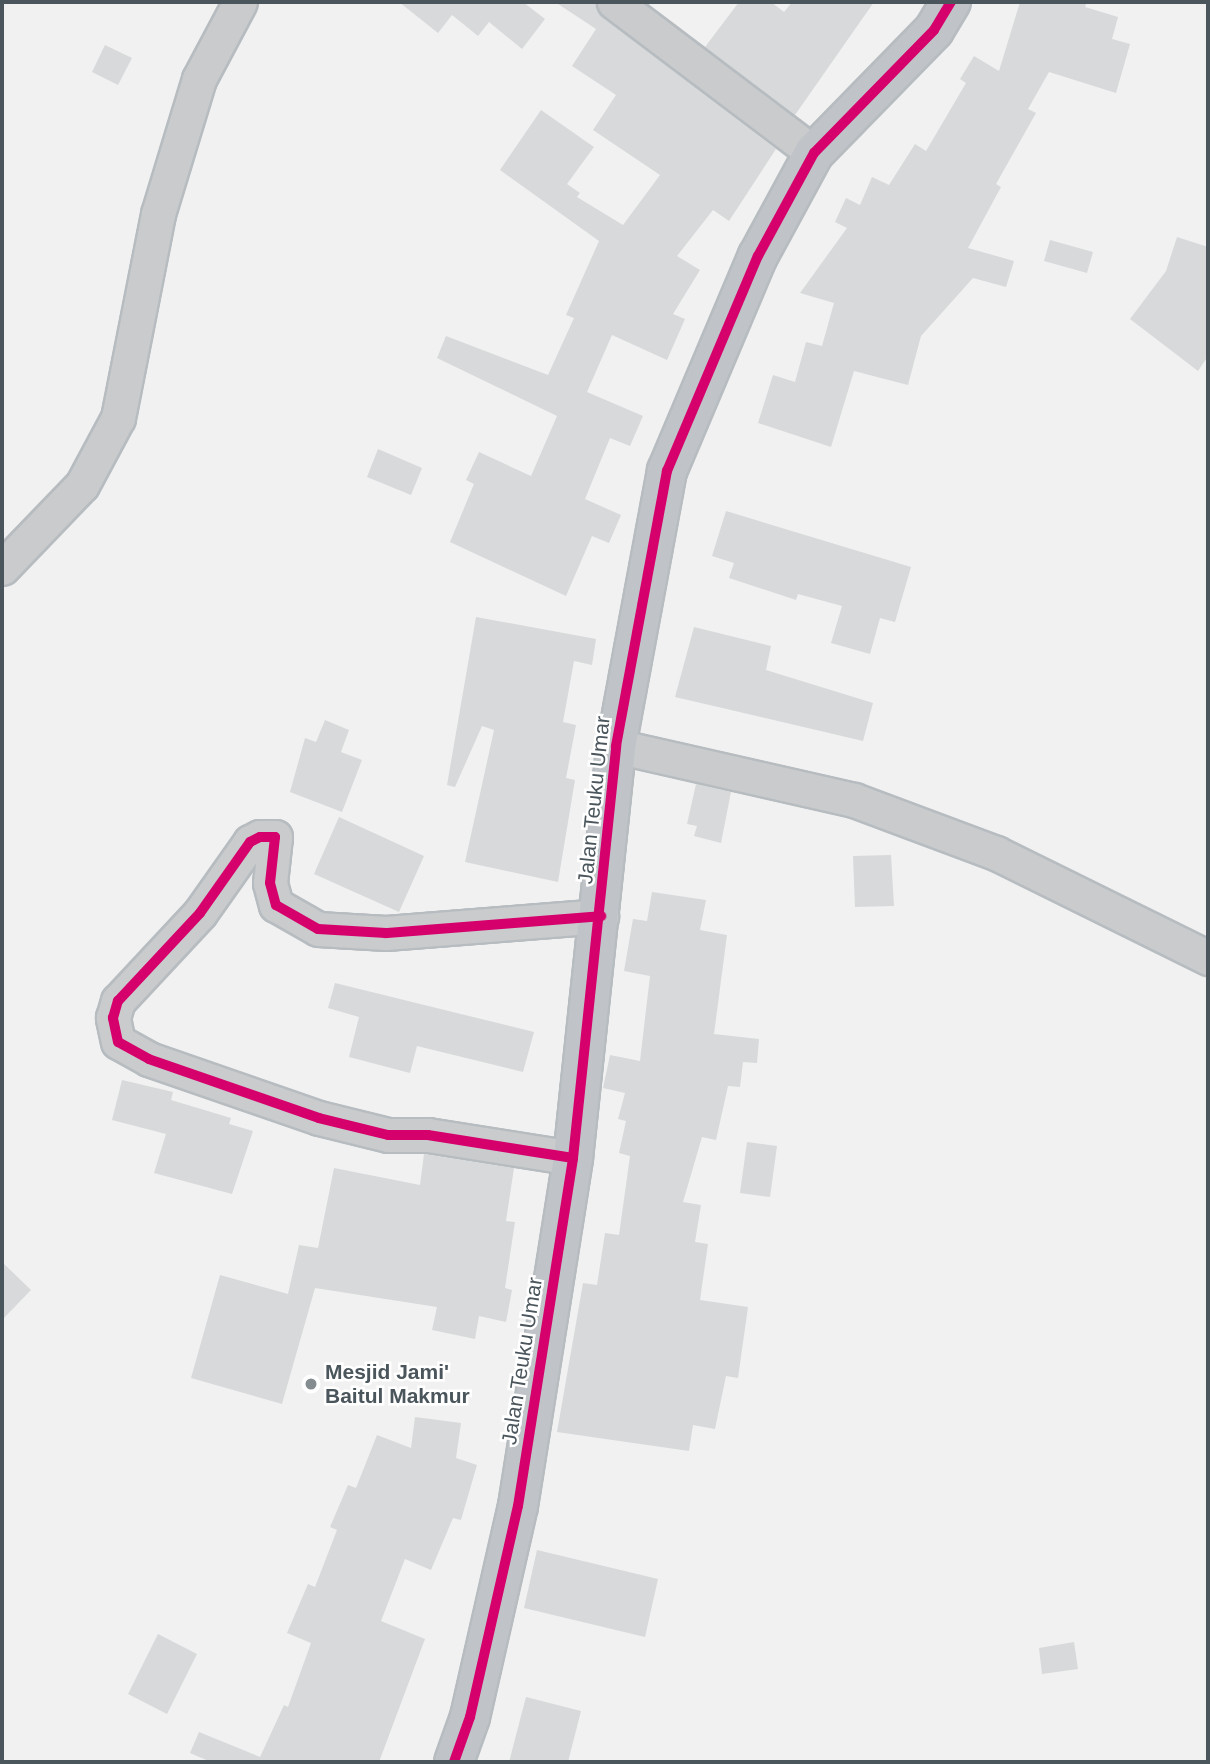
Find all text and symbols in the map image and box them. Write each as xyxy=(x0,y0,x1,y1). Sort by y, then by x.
street label: Jalan Teuku Umar xyxy=(573,715,615,885)
street label: Jalan Teuku Umar xyxy=(496,1275,548,1447)
place label: Mesjid Jami' Baitul Makmur xyxy=(325,1359,470,1409)
marker: Mesjid Jami' Baitul Makmur xyxy=(303,1376,319,1392)

